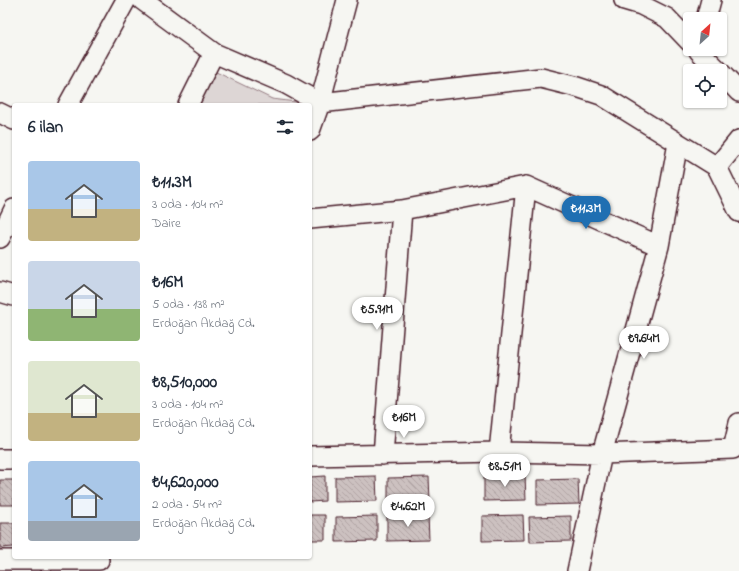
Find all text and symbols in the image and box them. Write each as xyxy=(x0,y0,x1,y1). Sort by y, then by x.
north arrow xyxy=(683,12,727,56)
map controls xyxy=(683,12,727,108)
button: locate xyxy=(683,64,727,108)
text: 6 ilan xyxy=(28,115,63,140)
icon: filters xyxy=(274,116,296,138)
text: ₺11.3M xyxy=(152,170,192,195)
icon: home xyxy=(60,177,108,225)
text: 3 oda · 104 m² xyxy=(152,195,223,214)
pin: ₺11.3M xyxy=(553,196,619,230)
text: ₺11.3M xyxy=(571,199,601,218)
text: Daire xyxy=(152,214,181,233)
text: ₺16M xyxy=(152,270,184,295)
icon: home xyxy=(60,277,108,325)
text: 5 oda · 138 m² xyxy=(152,295,225,314)
pin: ₺5.91M xyxy=(344,297,410,331)
text: ₺5.91M xyxy=(361,300,393,319)
text: Erdoğan Akdağ Cd. xyxy=(152,314,255,333)
pin: ₺9.64M xyxy=(611,326,677,360)
text: ₺9.64M xyxy=(628,329,660,348)
text: ₺8,510,000 xyxy=(152,370,217,395)
icon: home xyxy=(60,377,108,425)
text: 3 oda · 104 m² xyxy=(152,395,223,414)
pin: ₺16M xyxy=(380,405,428,439)
text: ₺16M xyxy=(392,408,416,427)
text: Erdoğan Akdağ Cd. xyxy=(152,414,255,433)
pin: ₺8.51M xyxy=(472,454,538,488)
text: ₺8.51M xyxy=(488,457,522,476)
text: ₺4,620,000 xyxy=(152,470,219,495)
icon: home xyxy=(60,477,108,525)
pin: ₺4.62M xyxy=(375,494,441,528)
text: 2 oda · 54 m² xyxy=(152,495,222,514)
text: ₺4.62M xyxy=(391,497,425,516)
text: Erdoğan Akdağ Cd. xyxy=(152,514,255,533)

